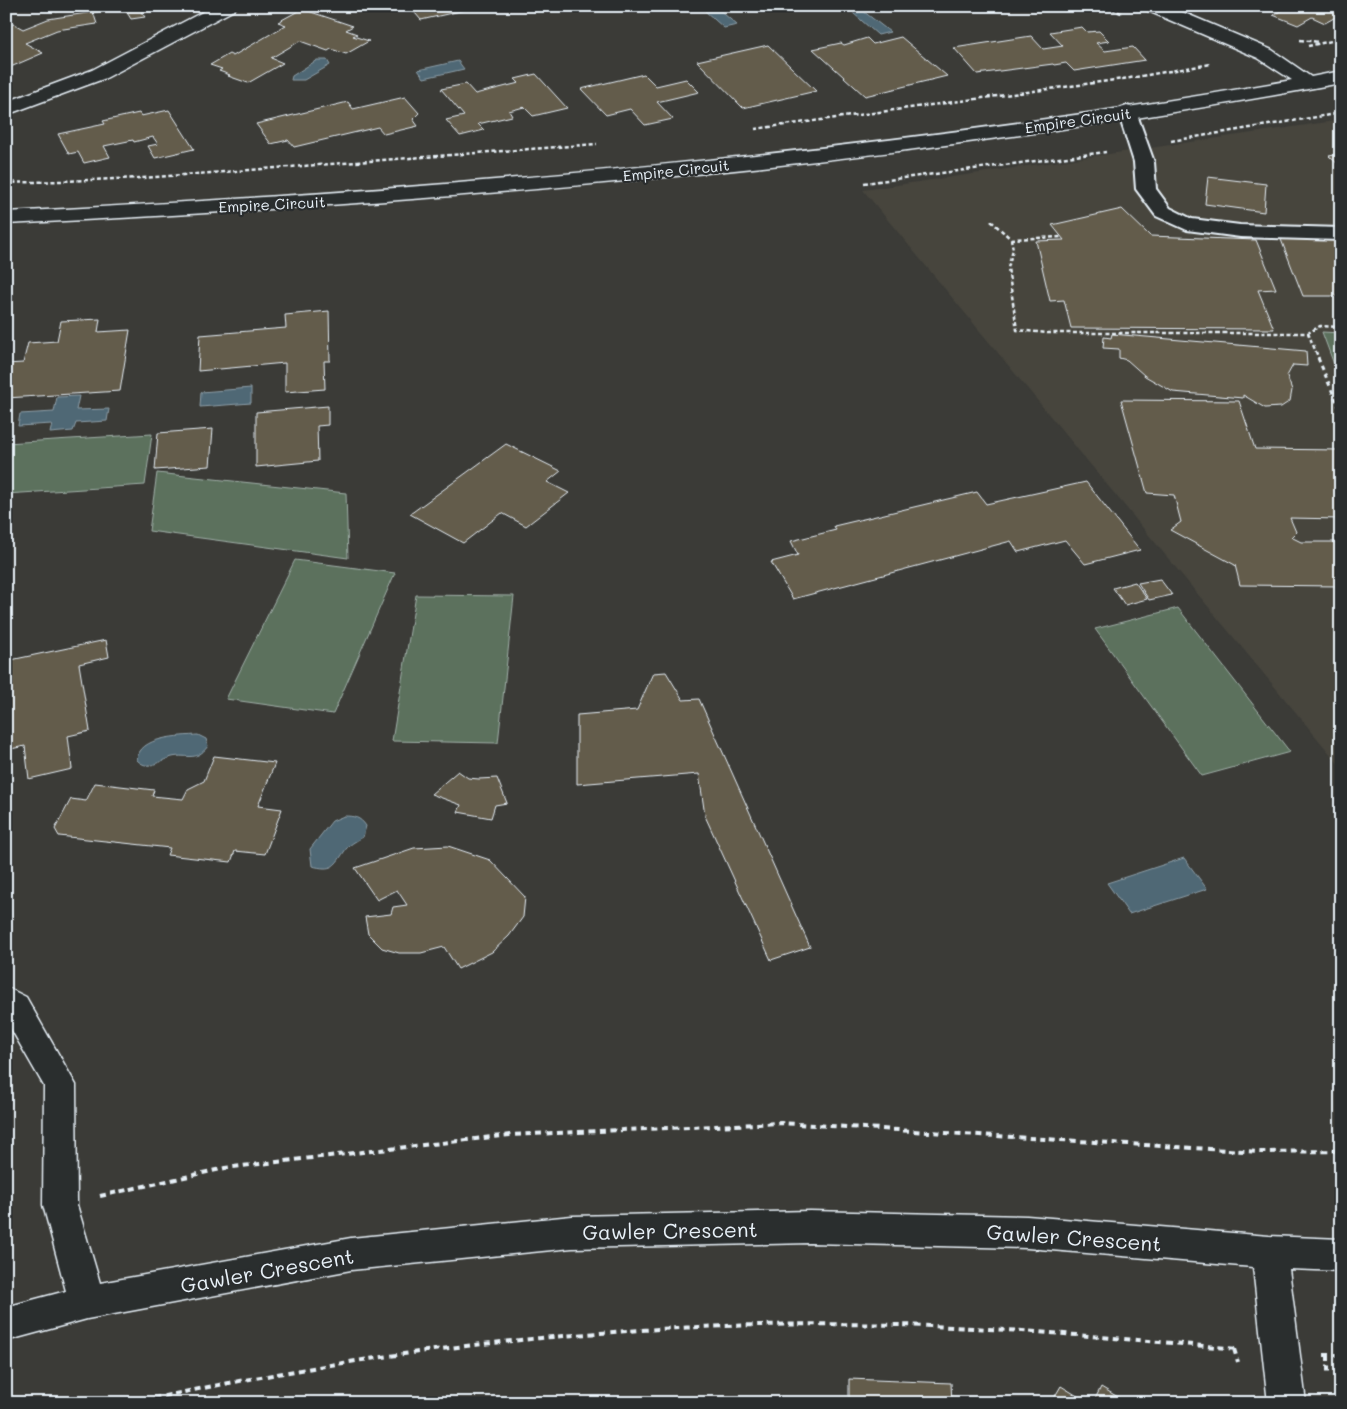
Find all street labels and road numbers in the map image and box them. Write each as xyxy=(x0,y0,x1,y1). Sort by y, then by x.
street label: Empire Circuit xyxy=(1024,103,1132,137)
street label: Empire Circuit xyxy=(622,154,730,186)
street label: Empire Circuit xyxy=(218,191,326,217)
street label: Gawler Crescent xyxy=(582,1215,758,1245)
street label: Gawler Crescent xyxy=(986,1217,1162,1257)
street label: Gawler Crescent xyxy=(178,1241,356,1299)

